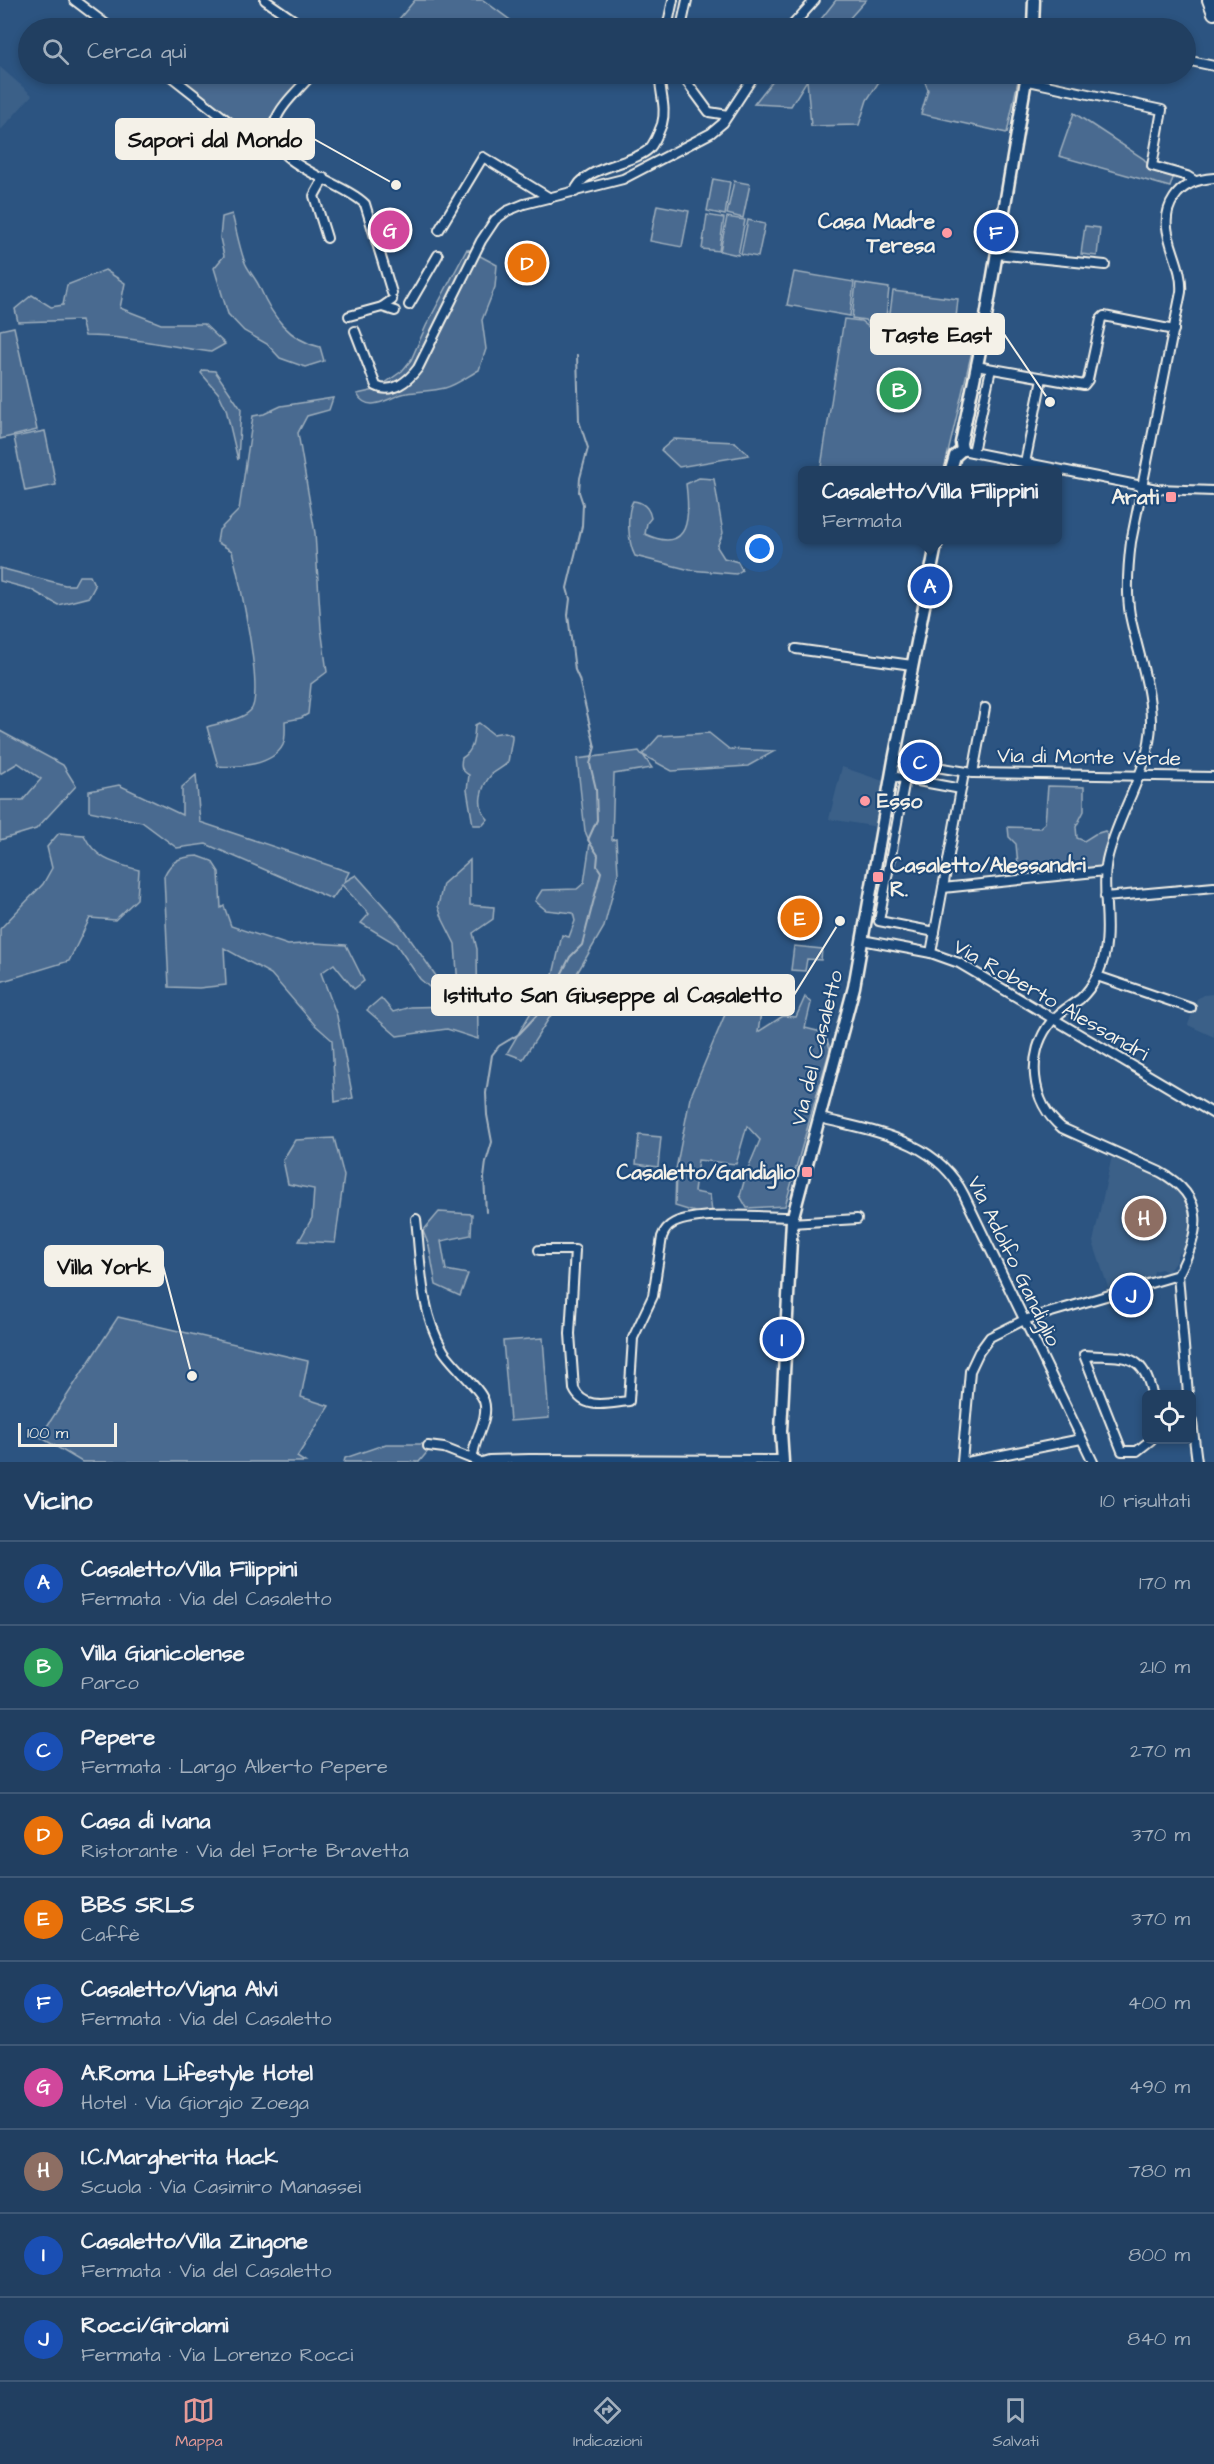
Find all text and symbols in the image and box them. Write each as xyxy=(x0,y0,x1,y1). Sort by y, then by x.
search box xyxy=(18,18,1196,84)
icon: search xyxy=(39,35,72,68)
text: Cerca qui xyxy=(87,36,186,67)
callout: Sapori dal Mondo xyxy=(116,119,314,159)
text: Sapori dal Mondo xyxy=(127,125,303,156)
place label: Casa Madre Teresa xyxy=(818,207,936,260)
pin: G xyxy=(370,208,410,252)
pin: F xyxy=(976,210,1016,254)
marker: Casa Madre Teresa xyxy=(940,226,954,240)
pin: D xyxy=(508,240,546,286)
callout: Taste East xyxy=(871,314,1004,354)
text: Taste East xyxy=(881,320,993,351)
pin: B xyxy=(880,368,918,412)
popup xyxy=(798,466,1062,544)
text: Casaletto/Villa Filippini xyxy=(822,476,1038,507)
place label: Arati xyxy=(1112,483,1160,512)
marker: Arati xyxy=(1164,490,1178,504)
text: Fermata xyxy=(822,507,902,535)
your location xyxy=(745,534,774,563)
pin: A xyxy=(910,564,950,608)
pin: C xyxy=(900,740,940,784)
street label: Via di Monte Verde xyxy=(997,741,1181,773)
place label: Esso xyxy=(877,787,923,816)
marker: Esso xyxy=(858,794,872,808)
place label: Casaletto/Alessandri R. xyxy=(890,851,1087,904)
marker: Casaletto/Alessandri R. xyxy=(871,870,885,884)
pin: E xyxy=(780,896,820,940)
street label: Via Roberto Alessandri xyxy=(948,932,1154,1068)
street label: Via del Casaletto xyxy=(784,967,850,1129)
callout: Istituto San Giuseppe al Casaletto xyxy=(432,975,794,1015)
text: Istituto San Giuseppe al Casaletto xyxy=(444,980,782,1011)
place label: Casaletto/Gandiglio xyxy=(616,1158,795,1189)
marker: Casaletto/Gandiglio xyxy=(800,1165,814,1179)
street label: Via Adolfo Gandiglio xyxy=(958,1171,1068,1352)
pin: H xyxy=(1124,1196,1164,1240)
callout: Villa York xyxy=(45,1246,163,1286)
text: Villa York xyxy=(56,1252,151,1283)
pin: J xyxy=(1112,1272,1150,1318)
pin: I xyxy=(762,1316,802,1362)
map controls xyxy=(1142,1390,1196,1444)
button: locate xyxy=(1142,1390,1196,1444)
scale bar xyxy=(18,1420,117,1448)
text: 100 m xyxy=(27,1422,68,1444)
text: Vicino xyxy=(24,1483,92,1519)
text: 10 risultati xyxy=(1100,1487,1190,1515)
text: Casaletto/Villa Filippini xyxy=(81,1554,297,1585)
text: A xyxy=(37,1569,50,1597)
text: 170 m xyxy=(1139,1569,1190,1597)
text: Fermata · Via del Casaletto xyxy=(81,1585,331,1613)
text: Villa Gianicolense xyxy=(81,1638,245,1669)
text: B xyxy=(36,1653,51,1681)
text: 210 m xyxy=(1140,1653,1190,1681)
text: Parco xyxy=(81,1669,139,1697)
text: Pepere xyxy=(81,1722,155,1753)
text: C xyxy=(36,1737,51,1765)
text: 270 m xyxy=(1130,1737,1190,1765)
text: Fermata · Largo Alberto Pepere xyxy=(81,1753,388,1781)
text: Casa di Ivana xyxy=(81,1806,210,1837)
text: D xyxy=(37,1821,50,1849)
text: 370 m xyxy=(1131,1821,1190,1849)
text: Ristorante · Via del Forte Bravetta xyxy=(81,1837,409,1865)
text: BBS SRLS xyxy=(81,1890,194,1921)
text: E xyxy=(38,1905,49,1933)
text: 370 m xyxy=(1131,1905,1190,1933)
text: Caffè xyxy=(81,1921,140,1949)
text: Casaletto/Vigna Alvi xyxy=(81,1974,277,2005)
text: F xyxy=(37,1989,50,2017)
text: 400 m xyxy=(1128,1989,1190,2017)
text: Fermata · Via del Casaletto xyxy=(81,2005,331,2033)
text: A.Roma Lifestyle Hotel xyxy=(81,2058,313,2089)
text: G xyxy=(37,2073,50,2101)
text: 490 m xyxy=(1129,2073,1190,2101)
text: Hotel · Via Giorgio Zoega xyxy=(81,2089,309,2117)
text: I.C.Margherita Hack xyxy=(81,2142,278,2173)
text: H xyxy=(37,2157,50,2185)
text: 780 m xyxy=(1129,2157,1190,2185)
text: Scuola · Via Casimiro Manassei xyxy=(81,2173,361,2201)
text: Casaletto/Villa Zingone xyxy=(81,2226,308,2257)
text: I xyxy=(42,2241,45,2269)
text: 800 m xyxy=(1128,2241,1190,2269)
text: Fermata · Via del Casaletto xyxy=(81,2257,331,2285)
text: Rocci/Girolami xyxy=(81,2310,228,2341)
text: J xyxy=(38,2325,49,2353)
text: 840 m xyxy=(1127,2325,1190,2353)
text: Fermata · Via Lorenzo Rocci xyxy=(81,2341,353,2369)
tab: Mappa xyxy=(175,2394,223,2452)
tab: Indicazioni xyxy=(573,2394,642,2452)
tab: Salvati xyxy=(993,2394,1039,2452)

